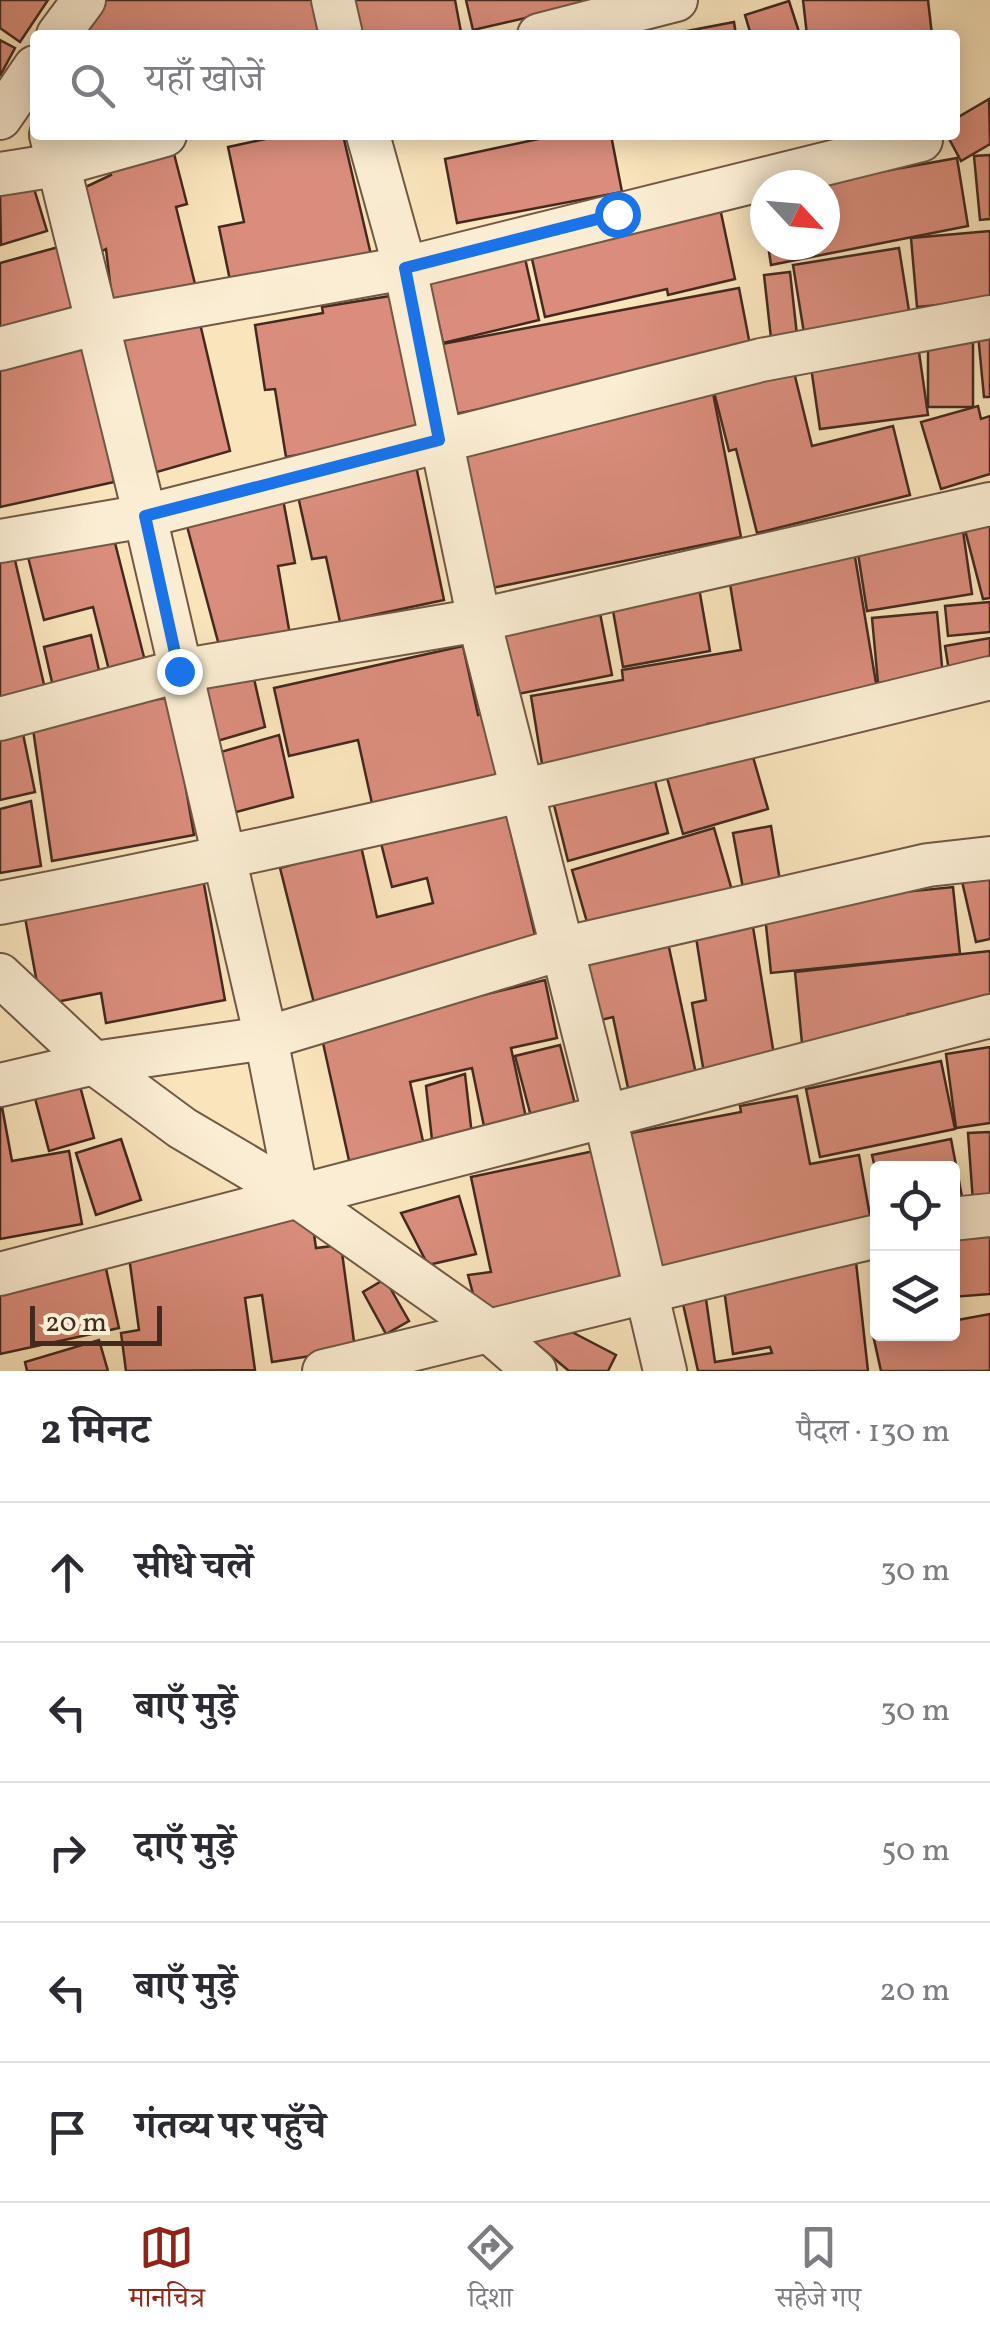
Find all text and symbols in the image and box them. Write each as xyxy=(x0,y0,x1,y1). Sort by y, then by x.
search box xyxy=(30,30,960,140)
text: यहाँ खोजें xyxy=(145,55,264,108)
icon: search xyxy=(65,58,120,113)
north arrow xyxy=(750,170,840,260)
route start xyxy=(595,192,641,238)
route end xyxy=(157,649,203,695)
map controls xyxy=(870,1161,960,1341)
button: locate xyxy=(870,1161,960,1251)
button: layers xyxy=(870,1251,960,1341)
scale bar xyxy=(30,1301,162,1346)
text: 20 m xyxy=(45,1304,107,1343)
text: 2 मिनट xyxy=(40,1403,150,1462)
text: पैदल · 130 m xyxy=(796,1411,950,1455)
text: सीधे चलें xyxy=(135,1542,253,1595)
icon: ahead xyxy=(40,1545,95,1600)
text: 30 m xyxy=(880,1550,950,1594)
text: बाएँ मुड़ें xyxy=(135,1682,237,1735)
icon: left xyxy=(40,1685,95,1740)
text: 30 m xyxy=(880,1690,950,1734)
text: दाएँ मुड़ें xyxy=(135,1822,236,1875)
icon: right xyxy=(40,1825,95,1880)
text: 50 m xyxy=(881,1830,950,1874)
text: बाएँ मुड़ें xyxy=(135,1962,237,2015)
icon: left xyxy=(40,1965,95,2020)
text: 20 m xyxy=(879,1970,950,2014)
text: गंतव्य पर पहुँचे xyxy=(135,2102,326,2155)
icon: arrive xyxy=(40,2105,95,2160)
tab: मानचित्र xyxy=(129,2220,205,2325)
tab: दिशा xyxy=(463,2220,518,2325)
tab: सहेजे गए xyxy=(776,2220,861,2325)

